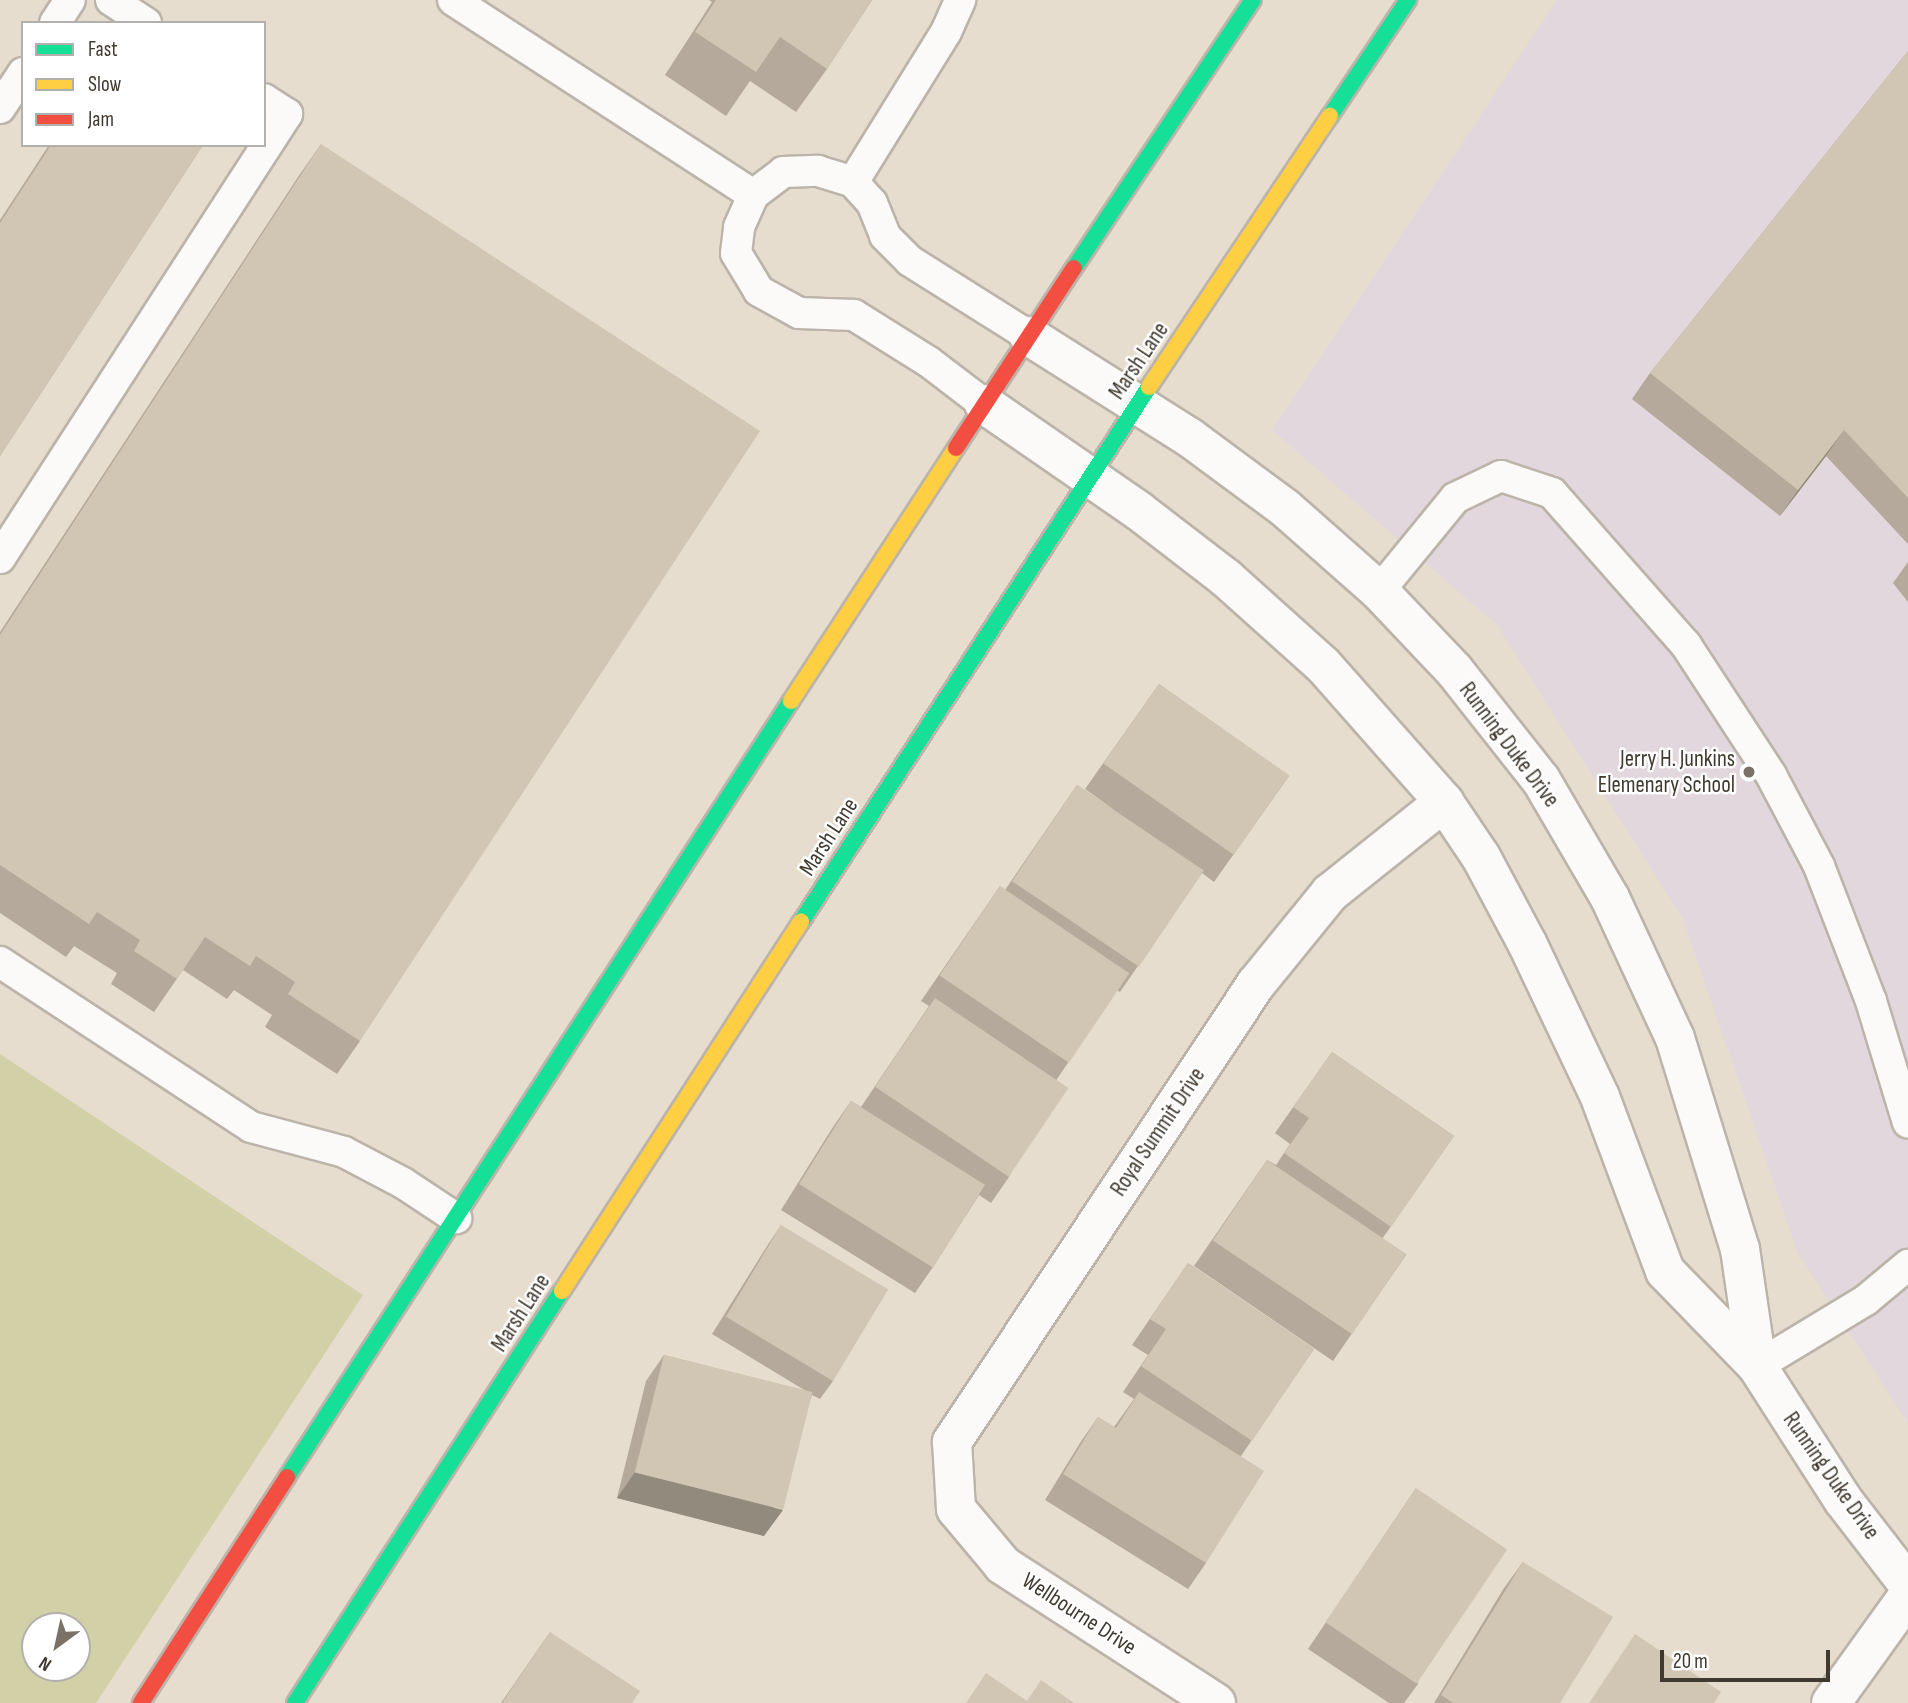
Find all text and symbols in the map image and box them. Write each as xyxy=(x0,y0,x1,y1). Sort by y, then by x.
legend xyxy=(21,21,266,147)
text: Fast xyxy=(88,37,118,62)
text: Slow xyxy=(88,72,121,97)
text: Jam xyxy=(88,107,114,132)
street label: Marsh Lane xyxy=(1103,317,1175,405)
street label: Running Duke Drive xyxy=(1453,677,1565,813)
place label: Jerry H. Junkins Elemenary School xyxy=(1598,745,1735,799)
marker: Jerry H. Junkins Elemenary School xyxy=(1741,764,1757,780)
street label: Marsh Lane xyxy=(794,793,864,881)
street label: Royal Summit Drive xyxy=(1105,1062,1211,1202)
street label: Marsh Lane xyxy=(486,1269,556,1357)
street label: Running Duke Drive xyxy=(1777,1407,1885,1545)
street label: Wellbourne Drive xyxy=(1017,1567,1141,1661)
north arrow xyxy=(21,1612,91,1682)
scale bar xyxy=(1663,1636,1833,1680)
text: 20 m xyxy=(1673,1649,1708,1674)
text: N xyxy=(35,1651,56,1676)

